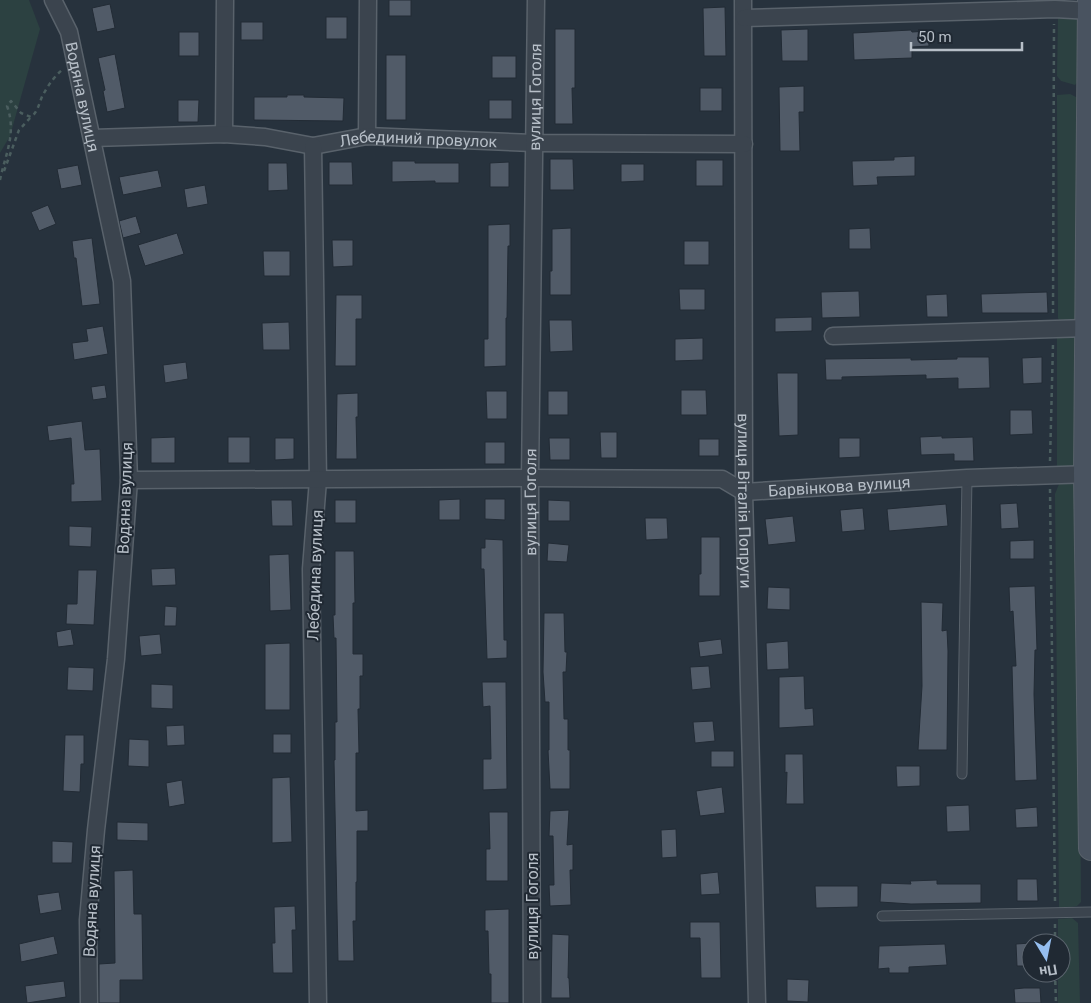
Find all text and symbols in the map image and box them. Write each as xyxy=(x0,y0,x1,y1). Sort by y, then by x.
scale bar xyxy=(911,20,1022,52)
text: 50 m xyxy=(918,28,952,46)
street label: Водяна вулиця xyxy=(62,40,104,154)
street label: вулиця Гоголя xyxy=(525,43,545,151)
street label: Лебединий провулок xyxy=(338,127,498,151)
street label: вулиця Віталія Попруги xyxy=(734,413,756,589)
street label: Водяна вулиця xyxy=(114,442,136,554)
street label: вулиця Гоголя xyxy=(520,448,540,556)
street label: Барвінкова вулиця xyxy=(767,472,911,500)
street label: Лебедина вулиця xyxy=(303,509,327,641)
street label: Водяна вулиця xyxy=(80,845,104,957)
street label: вулиця Гоголя xyxy=(523,852,542,960)
north arrow xyxy=(1021,933,1071,983)
text: Пн xyxy=(1038,961,1058,980)

